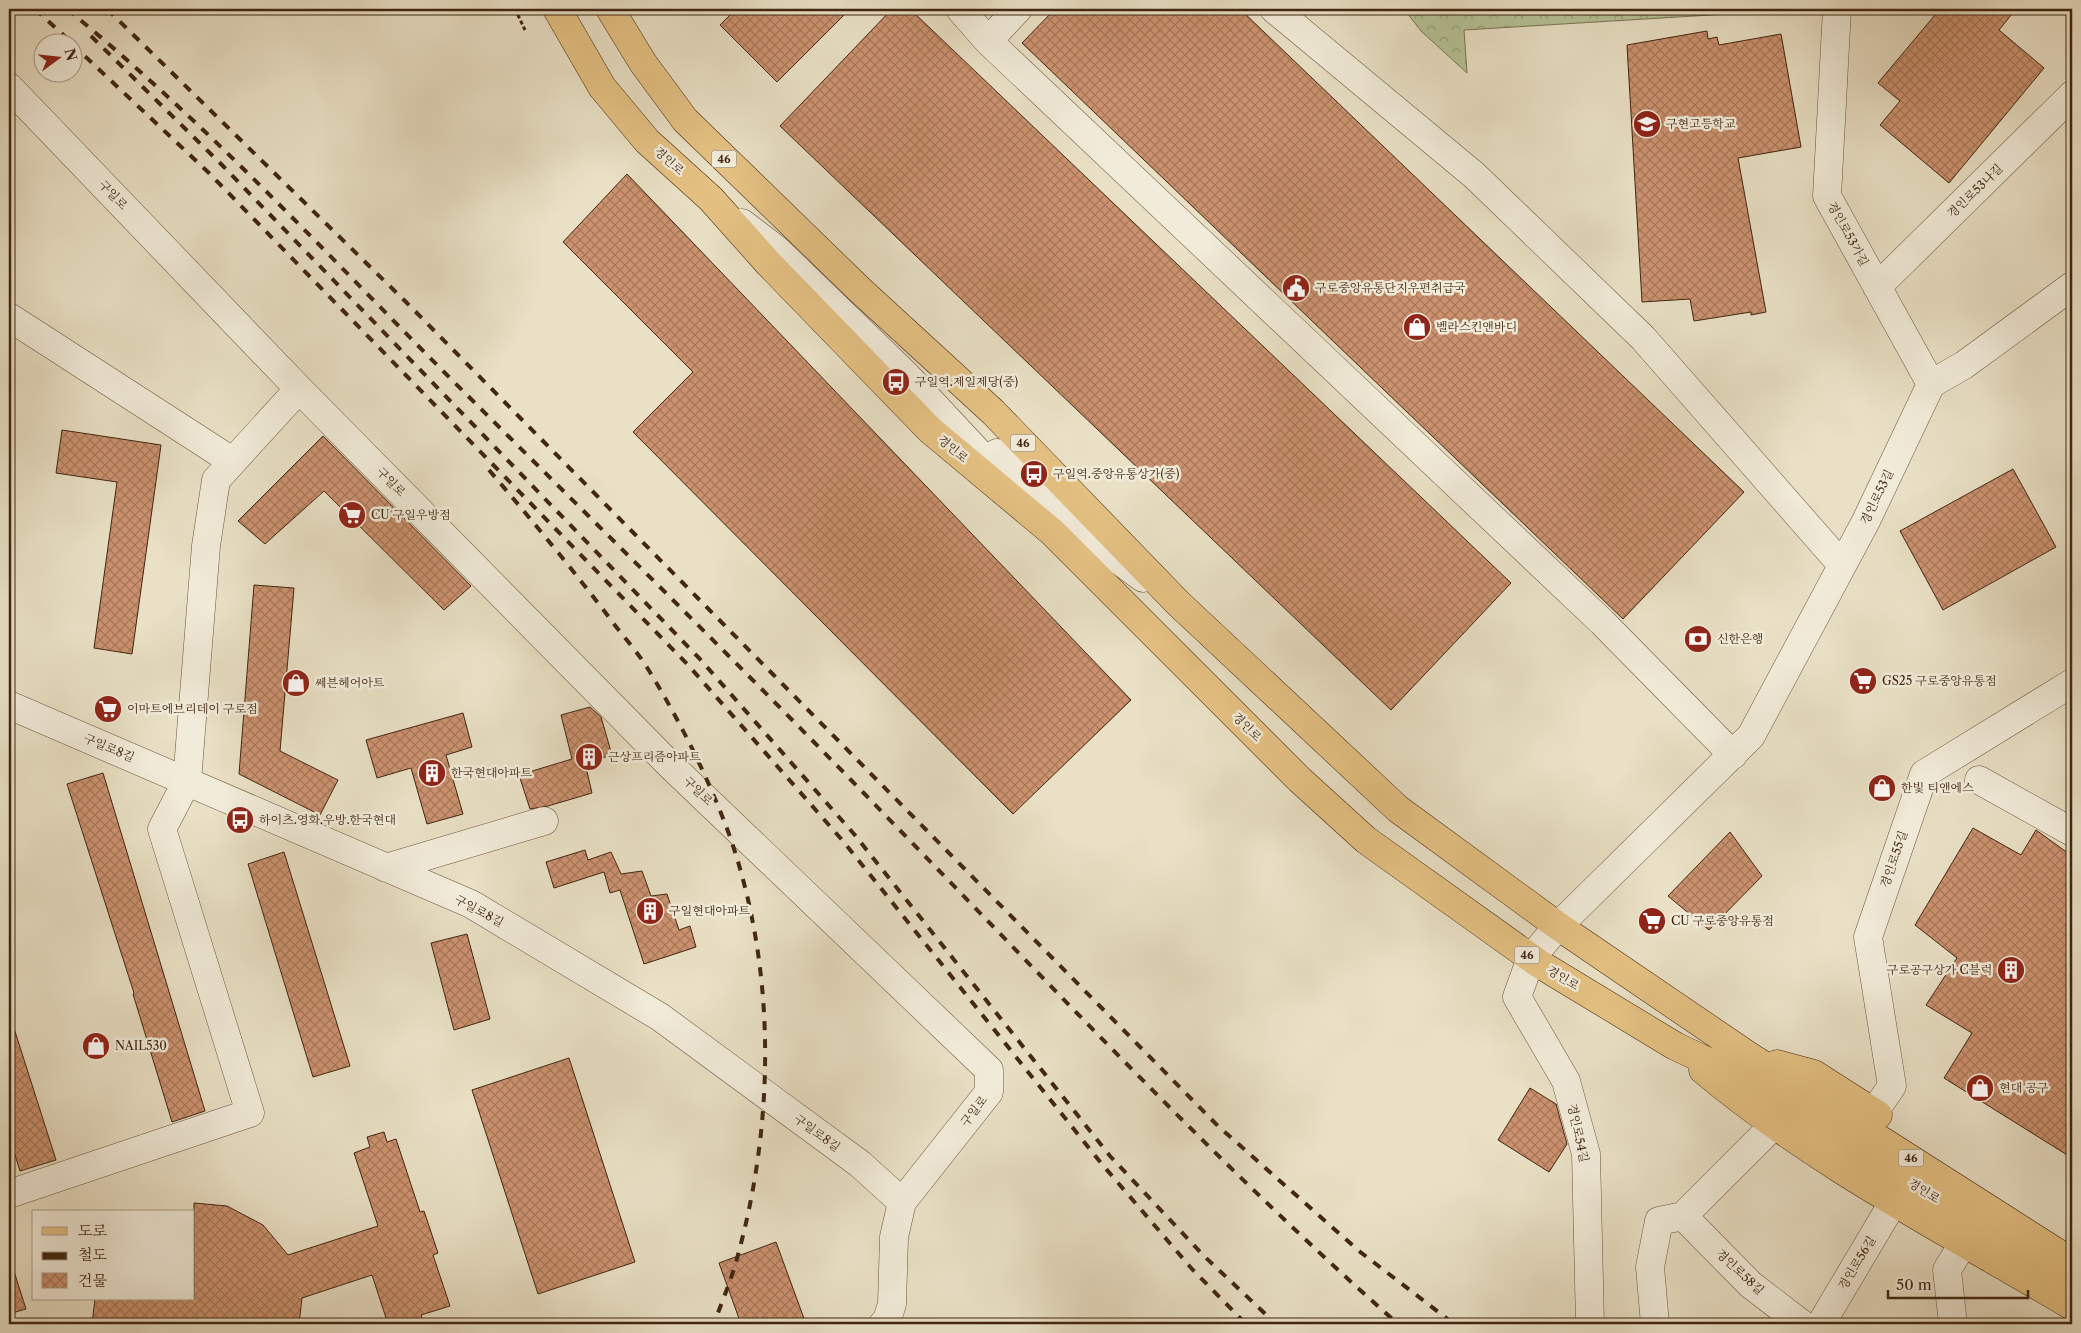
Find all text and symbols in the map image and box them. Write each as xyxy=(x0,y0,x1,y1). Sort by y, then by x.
north arrow xyxy=(32,32,82,82)
text: N xyxy=(60,46,81,63)
school or university icon: 구현고등학교 xyxy=(1632,109,1662,139)
place label: 구현고등학교 xyxy=(1666,116,1736,131)
street label: 경인로 xyxy=(651,143,688,178)
road number: 46 xyxy=(712,150,736,168)
street label: 경인로53나길 xyxy=(1944,161,2005,221)
street label: 구일로 xyxy=(96,177,131,213)
street label: 경인로53가길 xyxy=(1825,199,1872,268)
public building icon: 구로중앙유통단지우편취급국 xyxy=(1281,273,1311,303)
place label: 구로중앙유통단지우편취급국 xyxy=(1315,280,1466,295)
shop icon: 벨라스킨앤바디 xyxy=(1402,312,1432,342)
place label: 벨라스킨앤바디 xyxy=(1436,319,1517,334)
bus stop icon: 구일역.제일제당(중) xyxy=(881,367,911,397)
place label: 구일역.제일제당(중) xyxy=(915,374,1019,389)
street label: 경인로 xyxy=(935,432,972,466)
road number: 46 xyxy=(1010,434,1036,452)
bus stop icon: 구일역.중앙유통상가(중) xyxy=(1019,459,1049,489)
street label: 구일로 xyxy=(374,464,409,500)
place label: 구일역.중앙유통상가(중) xyxy=(1053,466,1180,481)
street label: 경인로53길 xyxy=(1857,467,1896,527)
supermarket icon: CU 구일우방점 xyxy=(337,500,367,530)
place label: CU 구일우방점 xyxy=(371,507,451,522)
bank icon: 신한은행 xyxy=(1683,624,1713,654)
place label: 신한은행 xyxy=(1717,631,1763,646)
supermarket icon: GS25 구로중앙유통점 xyxy=(1848,666,1878,696)
shop icon: 쎄븐헤어아트 xyxy=(281,668,311,698)
place label: GS25 구로중앙유통점 xyxy=(1882,673,1997,688)
place label: 쎄븐헤어아트 xyxy=(315,675,385,690)
supermarket icon: 이마트에브리데이 구로점 xyxy=(93,694,123,724)
place label: 이마트에브리데이 구로점 xyxy=(127,701,258,716)
street label: 경인로 xyxy=(1230,709,1265,745)
street label: 구일로8길 xyxy=(82,730,137,765)
building icon: 근상프리즘아파트 xyxy=(574,742,604,772)
place label: 근상프리즘아파트 xyxy=(608,749,701,764)
building icon: 한국현대아파트 xyxy=(417,758,447,788)
place label: 한국현대아파트 xyxy=(451,765,533,780)
street label: 구일로 xyxy=(681,773,716,808)
shop icon: 한빛 티앤에스 xyxy=(1867,773,1897,803)
place label: 한빛 티앤에스 xyxy=(1901,780,1974,795)
bus stop icon: 하이츠.영화.우방.한국현대 xyxy=(225,805,255,835)
place label: 하이츠.영화.우방.한국현대 xyxy=(259,812,396,827)
street label: 경인로55길 xyxy=(1877,828,1910,889)
street label: 구일로8길 xyxy=(452,891,506,930)
building icon: 구일현대아파트 xyxy=(635,896,665,926)
place label: 구일현대아파트 xyxy=(669,903,751,918)
supermarket icon: CU 구로중앙유통점 xyxy=(1637,906,1667,936)
place label: CU 구로중앙유통점 xyxy=(1671,913,1774,928)
road number: 46 xyxy=(1514,946,1540,964)
building icon: 구로공구상가 C블럭 xyxy=(1996,955,2026,985)
street label: 경인로 xyxy=(1544,962,1582,993)
place label: 구로공구상가 C블럭 xyxy=(1887,962,1992,977)
shop icon: NAIL530 xyxy=(81,1031,111,1061)
place label: NAIL530 xyxy=(115,1038,167,1053)
shop icon: 현대 공구 xyxy=(1965,1073,1995,1103)
place label: 현대 공구 xyxy=(1999,1080,2049,1095)
street label: 구일로 xyxy=(957,1092,990,1129)
street label: 경인로54길 xyxy=(1565,1102,1592,1164)
street label: 구일로8길 xyxy=(791,1111,843,1154)
road number: 46 xyxy=(1898,1150,1924,1166)
street label: 경인로 xyxy=(1906,1175,1943,1206)
legend xyxy=(32,1210,195,1300)
text: 도로 xyxy=(78,1221,107,1240)
street label: 경인로56길 xyxy=(1835,1233,1878,1292)
text: 철도 xyxy=(78,1245,107,1264)
street label: 경인로58길 xyxy=(1713,1246,1767,1298)
scale bar xyxy=(1888,1268,2028,1300)
text: 건물 xyxy=(78,1271,107,1290)
text: 50 m xyxy=(1896,1275,1932,1294)

